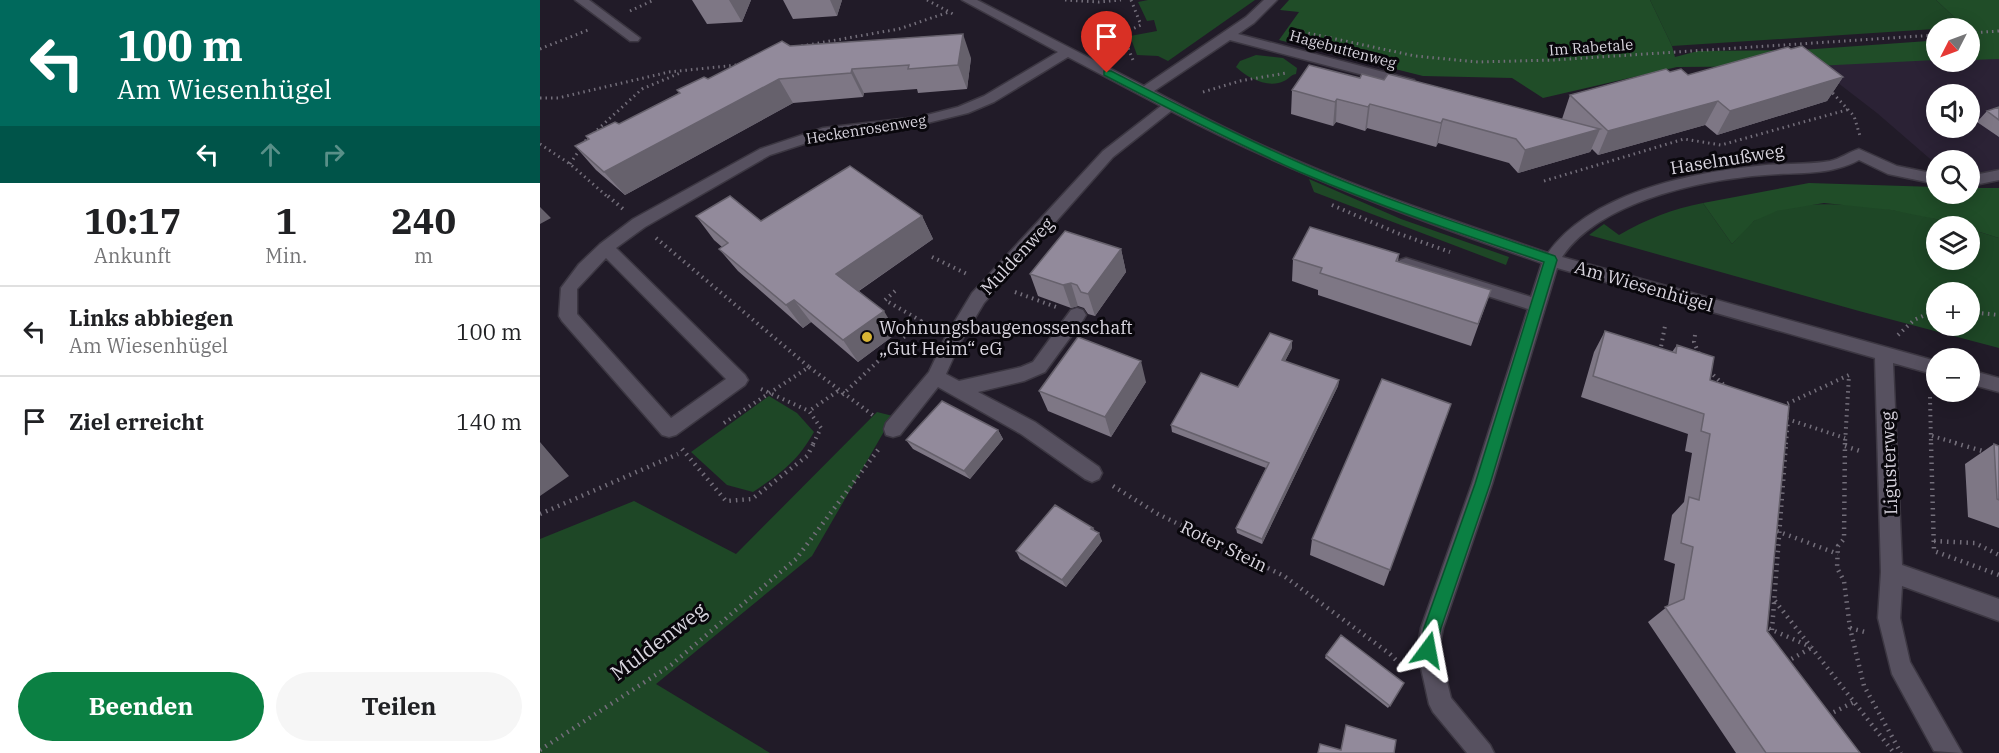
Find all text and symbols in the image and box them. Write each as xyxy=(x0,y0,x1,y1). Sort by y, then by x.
pin xyxy=(1081,11,1132,73)
text: 100 m xyxy=(117,18,243,73)
north arrow xyxy=(1926,18,1980,72)
map controls xyxy=(1926,18,1980,402)
icon: arrive xyxy=(1090,20,1123,53)
icon: left xyxy=(18,24,96,102)
street label: Hagebuttenweg xyxy=(1287,26,1399,72)
street label: Im Rabetale xyxy=(1548,35,1634,59)
text: Am Wiesenhügel xyxy=(117,71,332,106)
button: sound xyxy=(1926,84,1980,138)
street label: Heckenrosenweg xyxy=(805,110,927,148)
icon: left xyxy=(191,138,224,171)
icon: ahead xyxy=(254,138,287,171)
icon: right xyxy=(317,138,350,171)
street label: Haselnußweg xyxy=(1668,139,1786,179)
button: search xyxy=(1926,150,1980,204)
text: 10:17 xyxy=(84,197,181,244)
text: 1 xyxy=(275,197,297,244)
text: 240 xyxy=(391,197,456,244)
street label: Muldenweg xyxy=(975,212,1059,299)
button: layers xyxy=(1926,216,1980,270)
text: Ankunft xyxy=(94,242,171,269)
text: Min. xyxy=(265,242,307,269)
text: m xyxy=(414,242,433,269)
street label: Am Wiesenhügel xyxy=(1572,255,1716,317)
button: + xyxy=(1926,282,1980,336)
text: Links abbiegen xyxy=(69,303,234,332)
icon: left xyxy=(18,315,51,348)
place label: Wohnungsbaugenossenschaft „Gut Heim“ eG xyxy=(879,316,1133,360)
text: 100 m xyxy=(456,317,522,346)
marker: Wohnungsbaugenossenschaft „Gut Heim“ eG xyxy=(860,330,874,344)
text: Am Wiesenhügel xyxy=(69,332,228,359)
button: − xyxy=(1926,348,1980,402)
icon: arrive xyxy=(18,405,51,438)
text: Ziel erreicht xyxy=(69,407,204,436)
text: 140 m xyxy=(456,407,522,436)
street label: Ligusterweg xyxy=(1876,411,1902,515)
street label: Roter Stein xyxy=(1177,515,1271,577)
street label: Muldenweg xyxy=(604,595,712,686)
position arrow xyxy=(1396,618,1460,682)
button: Beenden xyxy=(18,672,264,741)
button: Teilen xyxy=(276,672,522,741)

